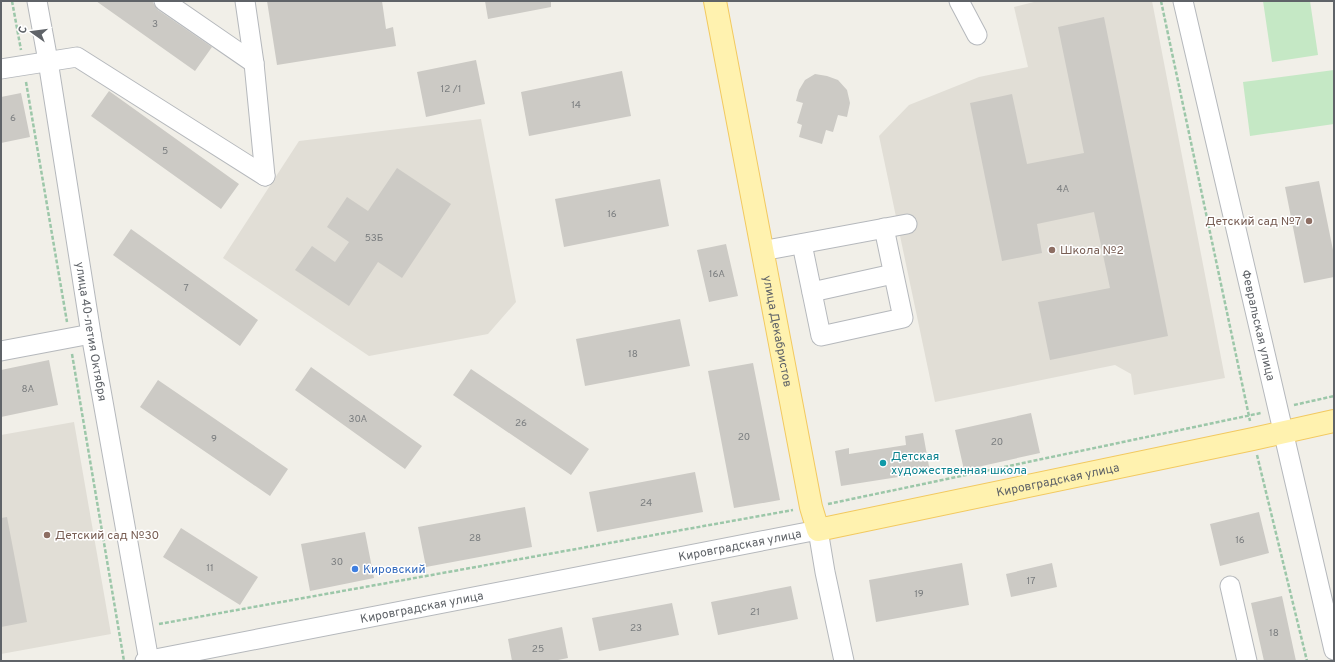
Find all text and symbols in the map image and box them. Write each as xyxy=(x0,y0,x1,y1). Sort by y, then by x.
north arrow xyxy=(12,12,52,52)
house number: 3 xyxy=(152,18,158,31)
text: С xyxy=(16,25,31,35)
house number: 12 /1 xyxy=(441,83,461,96)
house number: 14 xyxy=(571,99,581,112)
house number: 6 xyxy=(10,112,16,125)
house number: 5 xyxy=(162,145,168,158)
house number: 4А xyxy=(1057,183,1070,196)
house number: 16 xyxy=(607,208,617,221)
place label: Детский сад №7 xyxy=(1205,214,1301,230)
marker: Детский сад №7 xyxy=(1304,216,1314,226)
house number: 53Б xyxy=(365,232,383,245)
place label: Школа №2 xyxy=(1060,243,1124,259)
marker: Школа №2 xyxy=(1047,245,1057,255)
street label: улица 40-летия Октября xyxy=(71,261,110,403)
house number: 16А xyxy=(709,268,725,281)
street label: Февральская улица xyxy=(1237,269,1278,383)
street label: улица Декабристов xyxy=(758,274,795,389)
house number: 7 xyxy=(183,282,189,295)
house number: 18 xyxy=(628,348,638,361)
house number: 8А xyxy=(22,383,35,396)
house number: 30А xyxy=(349,413,368,426)
house number: 26 xyxy=(515,417,527,430)
house number: 20 xyxy=(738,431,750,444)
house number: 9 xyxy=(211,433,217,446)
house number: 20 xyxy=(991,436,1003,449)
place label: Детская художественная школа xyxy=(891,449,1027,479)
marker: Детская художественная школа xyxy=(878,458,888,468)
street label: Кировградская улица xyxy=(995,460,1121,501)
house number: 24 xyxy=(640,497,652,510)
street label: Кировградская улица xyxy=(677,526,803,566)
place label: Детский сад №30 xyxy=(55,528,159,544)
marker: Детский сад №30 xyxy=(42,530,52,540)
house number: 28 xyxy=(469,532,481,545)
house number: 16 xyxy=(1235,534,1245,547)
house number: 30 xyxy=(331,556,343,569)
house number: 11 xyxy=(206,562,214,575)
place label: Кировский xyxy=(363,562,425,578)
marker: Кировский xyxy=(350,564,360,574)
house number: 17 xyxy=(1027,575,1035,588)
street label: Кировградская улица xyxy=(359,588,485,628)
house number: 19 xyxy=(914,588,924,601)
house number: 21 xyxy=(750,606,760,619)
house number: 23 xyxy=(630,622,642,635)
house number: 18 xyxy=(1269,627,1279,640)
house number: 25 xyxy=(532,643,544,656)

